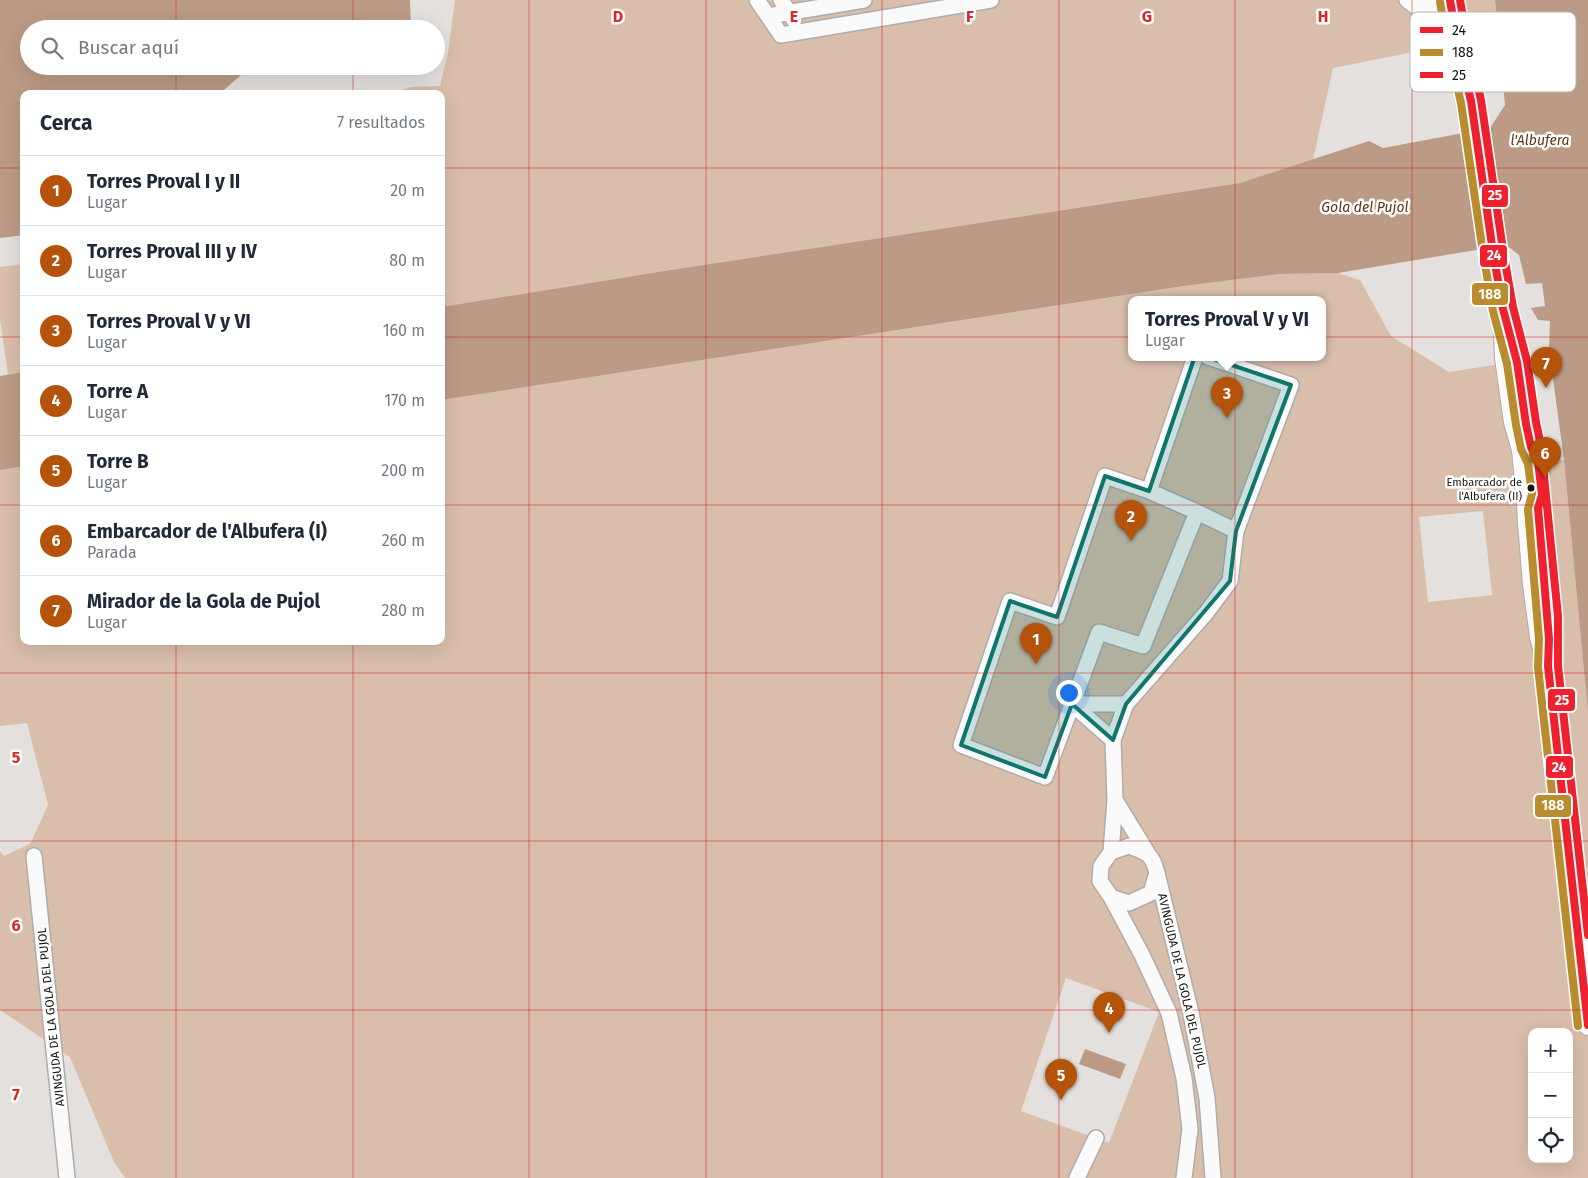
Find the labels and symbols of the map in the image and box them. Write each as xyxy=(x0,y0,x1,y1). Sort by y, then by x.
text: D xyxy=(613,7,623,26)
text: E xyxy=(790,7,798,26)
text: F xyxy=(966,7,974,26)
text: G xyxy=(1142,7,1152,26)
text: H xyxy=(1318,7,1328,26)
legend xyxy=(1410,12,1576,92)
text: 24 xyxy=(1452,22,1467,39)
text: 188 xyxy=(1452,44,1474,61)
text: 25 xyxy=(1452,67,1466,84)
water label: l'Albufera xyxy=(1510,132,1570,149)
line badge: 25 xyxy=(1481,184,1509,208)
text: 25 xyxy=(1488,187,1503,204)
water label: Gola del Pujol xyxy=(1321,199,1409,216)
line badge: 24 xyxy=(1479,244,1508,268)
text: 24 xyxy=(1487,247,1501,264)
line badge: 188 xyxy=(1471,282,1509,306)
text: 188 xyxy=(1479,286,1501,303)
pin: 7 xyxy=(1530,347,1562,388)
pin: 3 xyxy=(1211,377,1243,418)
pin: 6 xyxy=(1529,437,1561,478)
place label: Embarcador de l'Albufera (II) xyxy=(1447,476,1522,503)
marker: Embarcador de l'Albufera (II) xyxy=(1526,483,1536,493)
pin: 2 xyxy=(1115,500,1147,541)
pin: 1 xyxy=(1020,623,1052,664)
your location xyxy=(1056,680,1082,706)
line badge: 25 xyxy=(1547,688,1576,712)
text: 25 xyxy=(1555,692,1570,709)
text: 5 xyxy=(12,748,21,767)
line badge: 24 xyxy=(1545,755,1574,779)
text: 24 xyxy=(1552,759,1566,776)
line badge: 188 xyxy=(1534,794,1572,818)
text: 188 xyxy=(1542,797,1564,814)
street label: AVINGUDA DE LA GOLA DEL PUJOL xyxy=(1155,892,1209,1070)
text: 6 xyxy=(11,916,21,935)
street label: AVINGUDA DE LA GOLA DEL PUJOL xyxy=(35,927,67,1107)
pin: 4 xyxy=(1093,992,1125,1033)
pin: 5 xyxy=(1045,1059,1077,1100)
text: 7 xyxy=(12,1085,20,1104)

